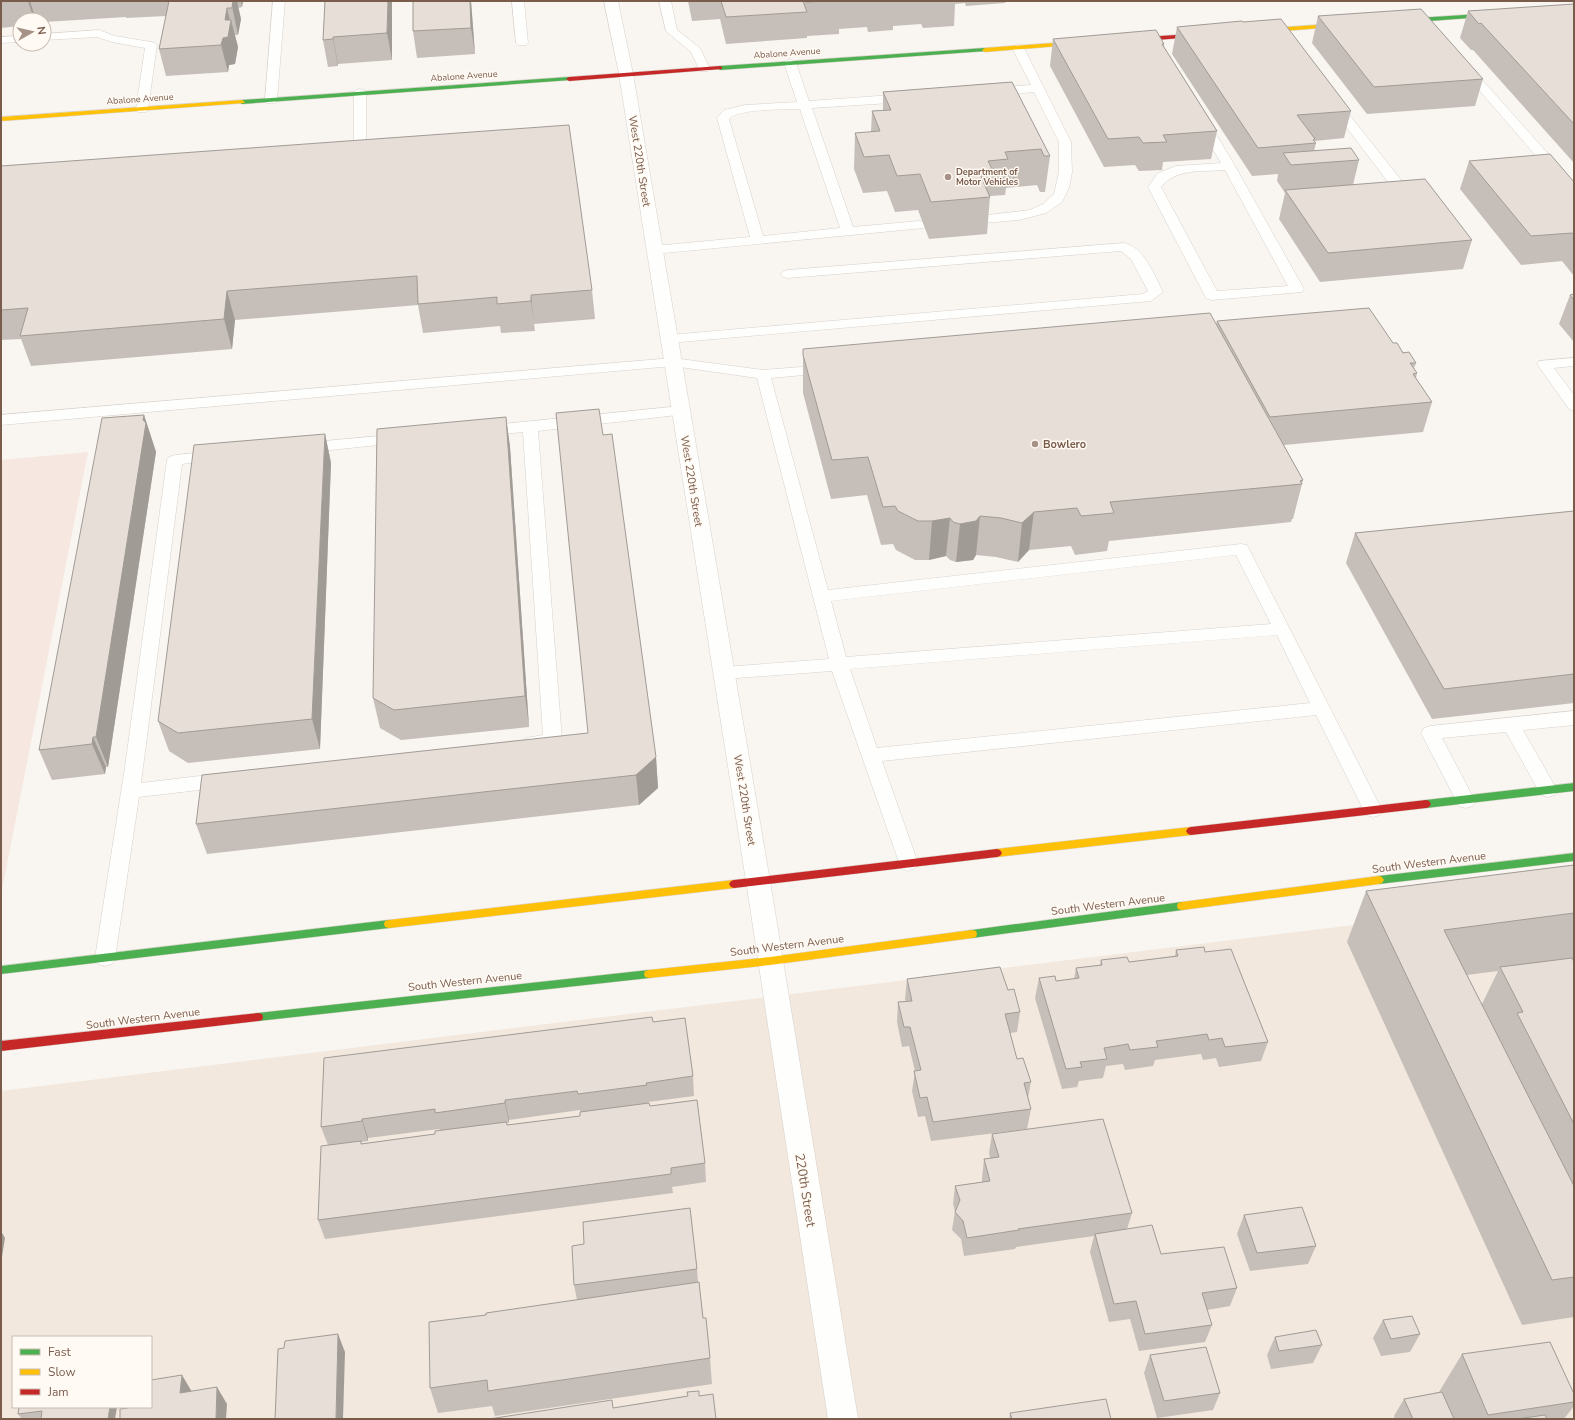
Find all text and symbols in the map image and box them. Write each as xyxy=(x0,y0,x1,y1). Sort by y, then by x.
north arrow xyxy=(12,12,52,52)
text: N xyxy=(33,26,49,36)
street label: Abalone Avenue xyxy=(753,45,821,61)
street label: Abalone Avenue xyxy=(430,68,498,84)
street label: Abalone Avenue xyxy=(106,91,174,107)
street label: West 220th Street xyxy=(625,114,654,208)
place label: Department of Motor Vehicles xyxy=(956,166,1019,188)
marker: Department of Motor Vehicles xyxy=(943,172,953,182)
street label: West 220th Street xyxy=(677,434,706,528)
place label: Bowlero xyxy=(1043,437,1086,452)
marker: Bowlero xyxy=(1030,439,1040,449)
street label: West 220th Street xyxy=(730,753,759,847)
street label: South Western Avenue xyxy=(1371,848,1487,877)
street label: South Western Avenue xyxy=(1050,890,1166,919)
street label: South Western Avenue xyxy=(729,931,845,960)
street label: South Western Avenue xyxy=(407,968,523,995)
street label: South Western Avenue xyxy=(85,1004,201,1033)
street label: 220th Street xyxy=(790,1152,820,1229)
legend xyxy=(12,1336,152,1408)
text: Fast xyxy=(48,1344,71,1360)
text: Slow xyxy=(48,1364,76,1380)
text: Jam xyxy=(47,1384,69,1400)

